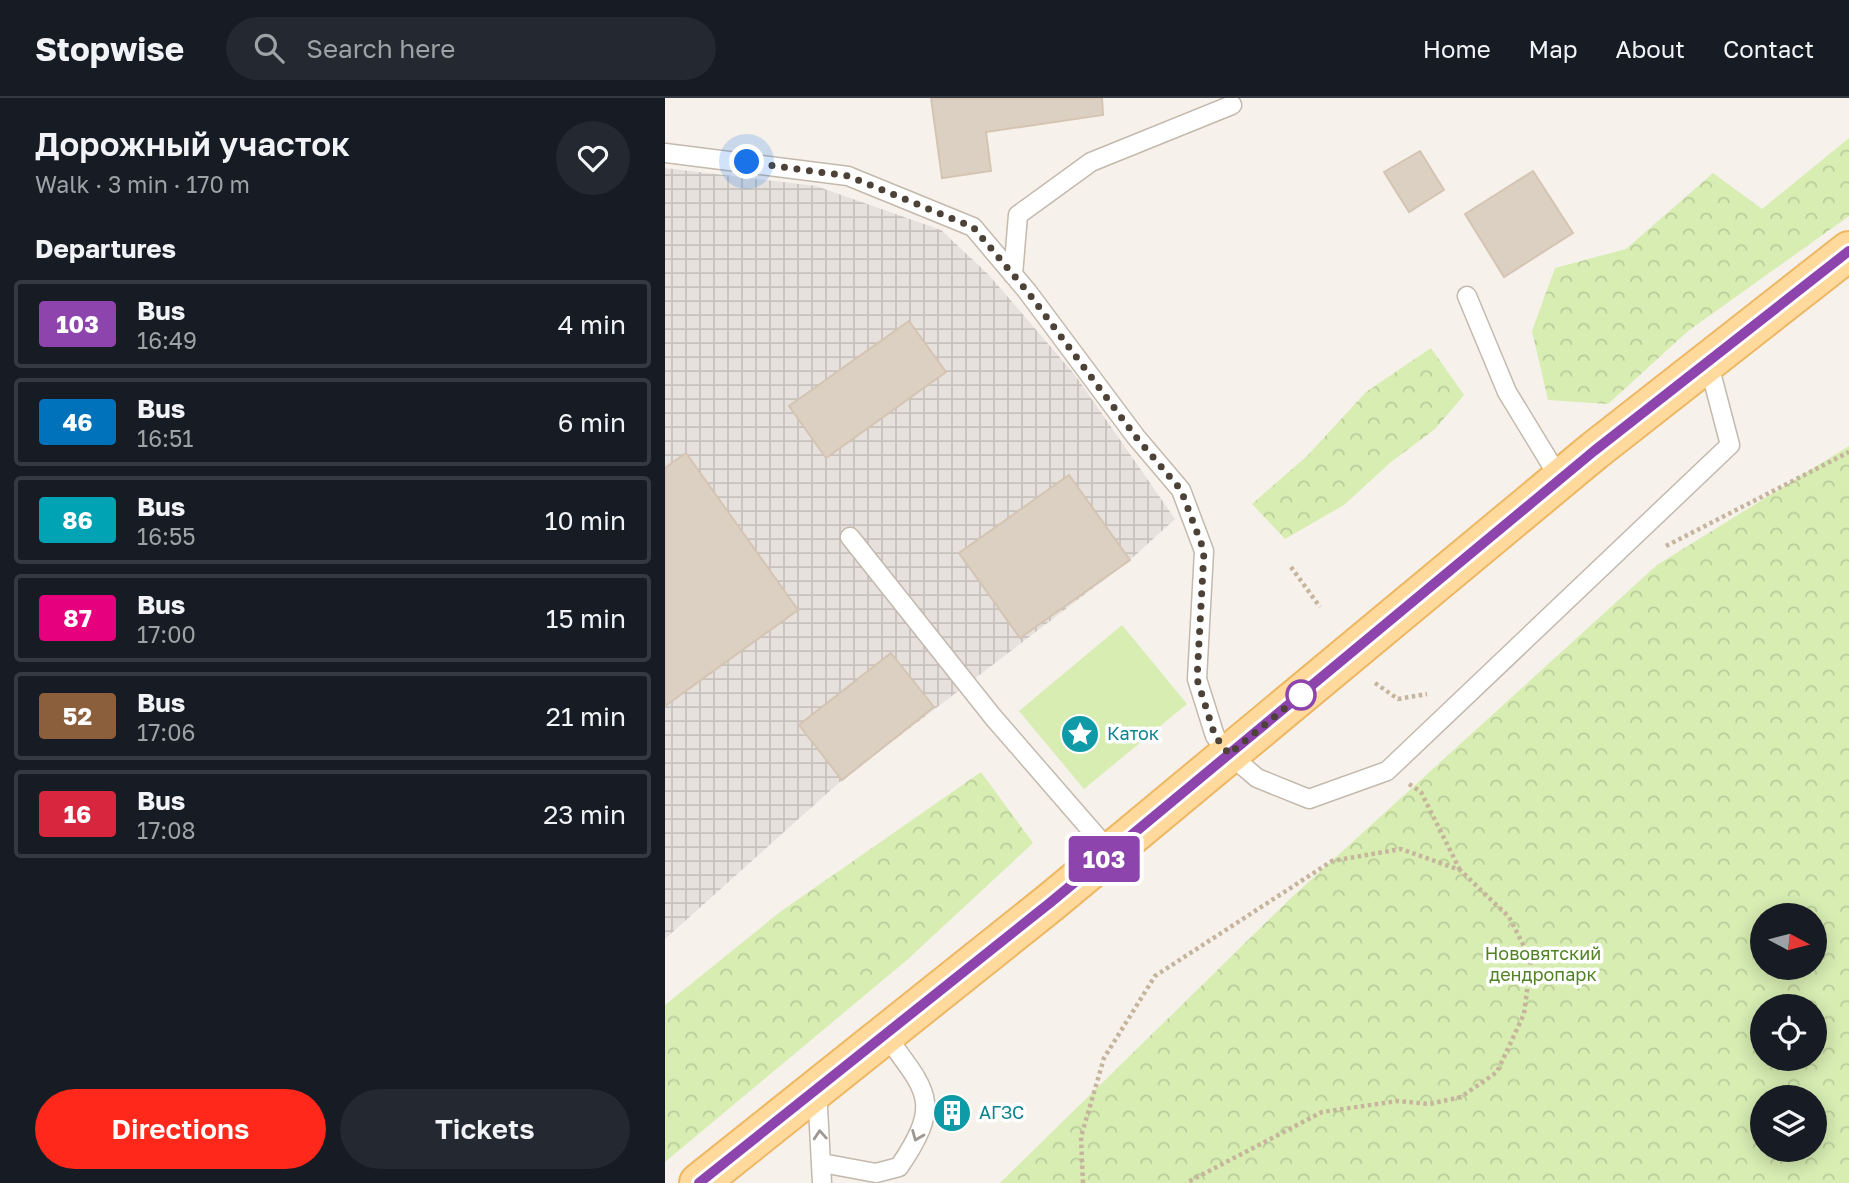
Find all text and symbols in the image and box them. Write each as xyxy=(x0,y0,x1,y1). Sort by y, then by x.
search box xyxy=(226,17,716,80)
text: Stopwise xyxy=(35,29,184,68)
icon: search xyxy=(250,29,288,67)
text: Search here xyxy=(306,33,455,64)
text: Home xyxy=(1423,34,1491,63)
text: Map xyxy=(1529,34,1578,63)
text: About xyxy=(1616,34,1685,63)
text: Contact xyxy=(1723,34,1814,63)
button: heart xyxy=(556,121,630,195)
text: Дорожный участок xyxy=(35,124,350,163)
your location xyxy=(729,144,764,179)
text: Walk · 3 min · 170 m xyxy=(35,170,250,198)
text: Departures xyxy=(35,233,176,264)
text: Bus xyxy=(137,295,185,326)
text: 103 xyxy=(56,309,99,338)
text: 4 min xyxy=(558,309,626,340)
text: 16:49 xyxy=(137,326,197,354)
text: Bus xyxy=(137,393,185,424)
text: 46 xyxy=(62,407,93,436)
text: 6 min xyxy=(558,407,626,438)
text: 16:51 xyxy=(137,424,193,452)
text: Bus xyxy=(137,491,185,522)
text: 86 xyxy=(62,505,93,534)
text: 10 min xyxy=(545,505,626,536)
text: 16:55 xyxy=(137,522,196,550)
text: Bus xyxy=(137,589,185,620)
text: 87 xyxy=(63,603,92,632)
text: 15 min xyxy=(546,603,626,634)
text: 17:00 xyxy=(137,620,196,648)
unlabelled marker xyxy=(1286,680,1316,710)
text: Bus xyxy=(137,687,185,718)
text: 52 xyxy=(63,701,92,730)
text: 21 min xyxy=(546,701,626,732)
place icon: Каток xyxy=(1059,713,1101,755)
text: 17:06 xyxy=(137,718,195,746)
place label: Каток xyxy=(1107,722,1159,744)
text: Bus xyxy=(137,785,185,816)
text: 16 xyxy=(64,799,91,828)
text: 23 min xyxy=(543,799,626,830)
text: 17:08 xyxy=(137,816,196,844)
line badge: 103 xyxy=(1064,836,1144,882)
text: 103 xyxy=(1083,844,1125,873)
north arrow xyxy=(1750,903,1827,980)
map controls xyxy=(1750,903,1827,1162)
park label: Нововятский дендропарк xyxy=(1485,942,1601,985)
button: locate xyxy=(1750,994,1827,1071)
button: layers xyxy=(1750,1085,1827,1162)
button: Directions xyxy=(35,1089,326,1169)
button: Tickets xyxy=(340,1089,630,1169)
building icon: АГЗС xyxy=(931,1092,973,1134)
place label: АГЗС xyxy=(979,1101,1024,1123)
one-way arrow xyxy=(813,1129,828,1140)
one-way arrow xyxy=(912,1129,926,1141)

